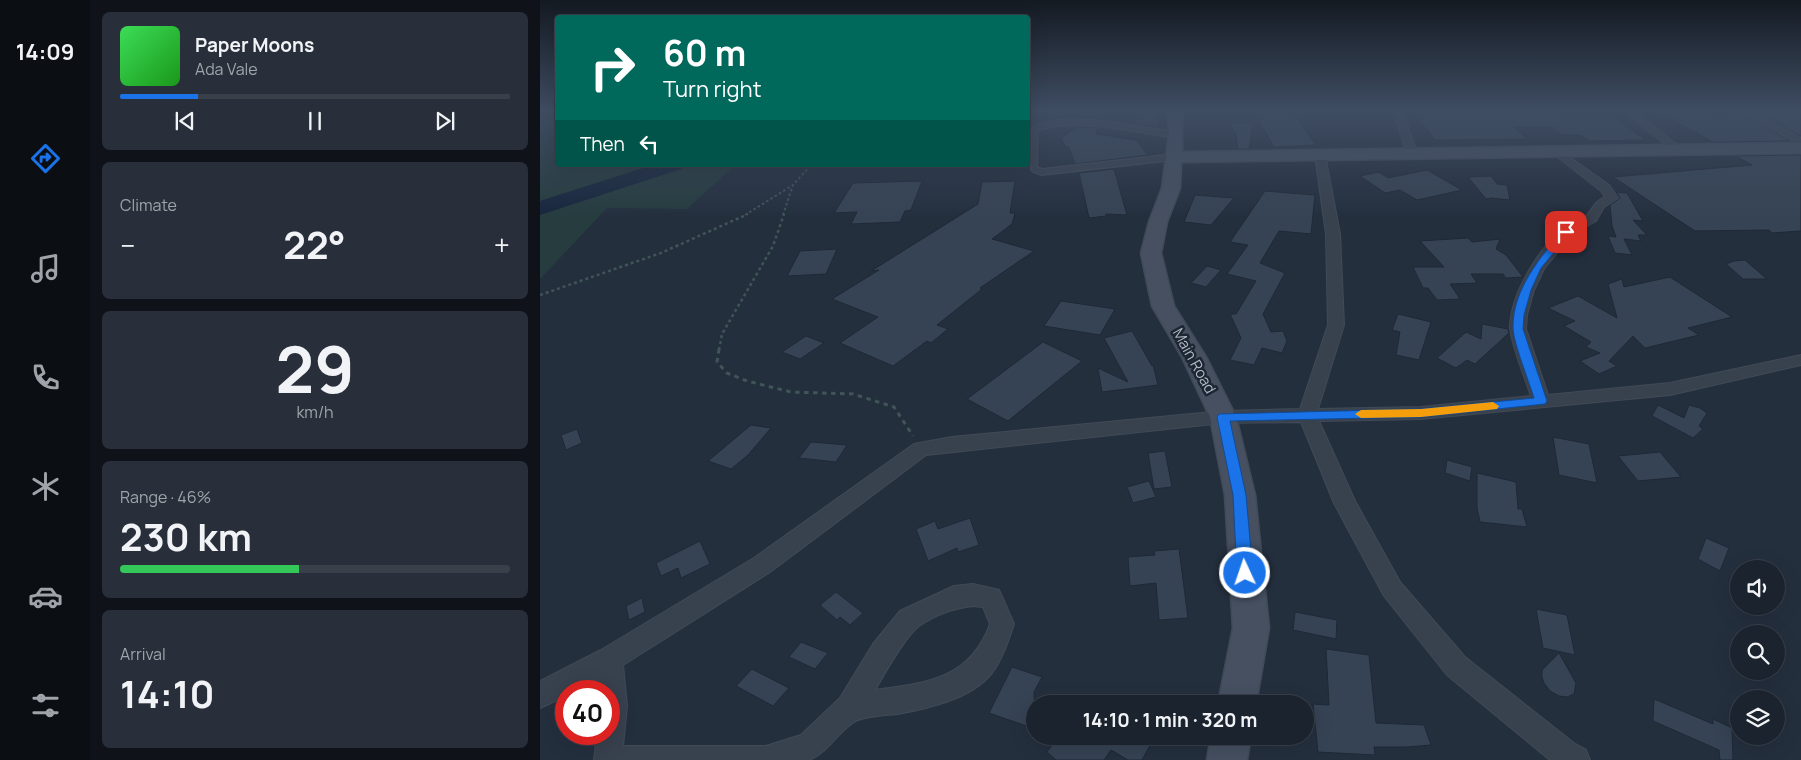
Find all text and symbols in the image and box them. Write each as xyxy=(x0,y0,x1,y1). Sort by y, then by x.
text: 60 m xyxy=(663,29,746,77)
text: Paper Moons xyxy=(195,32,314,58)
icon: right xyxy=(580,35,645,100)
text: 14:09 xyxy=(16,37,74,67)
text: Ada Vale xyxy=(195,58,258,80)
text: Turn right xyxy=(663,74,761,104)
icon: previous xyxy=(171,107,199,135)
icon: pause xyxy=(301,107,329,135)
icon: next xyxy=(431,107,459,135)
icon: left xyxy=(635,130,663,158)
text: Then xyxy=(580,131,625,157)
icon: directions xyxy=(28,141,63,176)
text: Climate xyxy=(120,194,177,216)
pin xyxy=(1545,211,1587,253)
text: 22° xyxy=(283,218,346,270)
icon: arrive xyxy=(1552,218,1580,246)
text: − xyxy=(120,226,135,264)
text: + xyxy=(494,226,510,264)
icon: music xyxy=(28,251,63,286)
text: 29 xyxy=(275,324,355,413)
street label: Main Road xyxy=(1168,324,1221,397)
icon: phone xyxy=(28,360,63,395)
text: km/h xyxy=(296,401,334,423)
icon: climate xyxy=(28,469,63,504)
text: Range · 46% xyxy=(120,486,211,508)
text: 230 km xyxy=(120,510,252,562)
position arrow xyxy=(1218,546,1270,598)
map controls xyxy=(1730,560,1785,745)
button: sound xyxy=(1730,560,1785,615)
icon: car xyxy=(28,579,63,614)
button: search xyxy=(1730,625,1785,680)
text: Arrival xyxy=(120,643,166,665)
text: 14:10 xyxy=(120,667,214,719)
speed limit sign: 40 xyxy=(555,680,620,745)
icon: filters xyxy=(28,688,63,723)
button: layers xyxy=(1730,690,1785,745)
text: 14:10 · 1 min · 320 m xyxy=(1083,707,1257,733)

